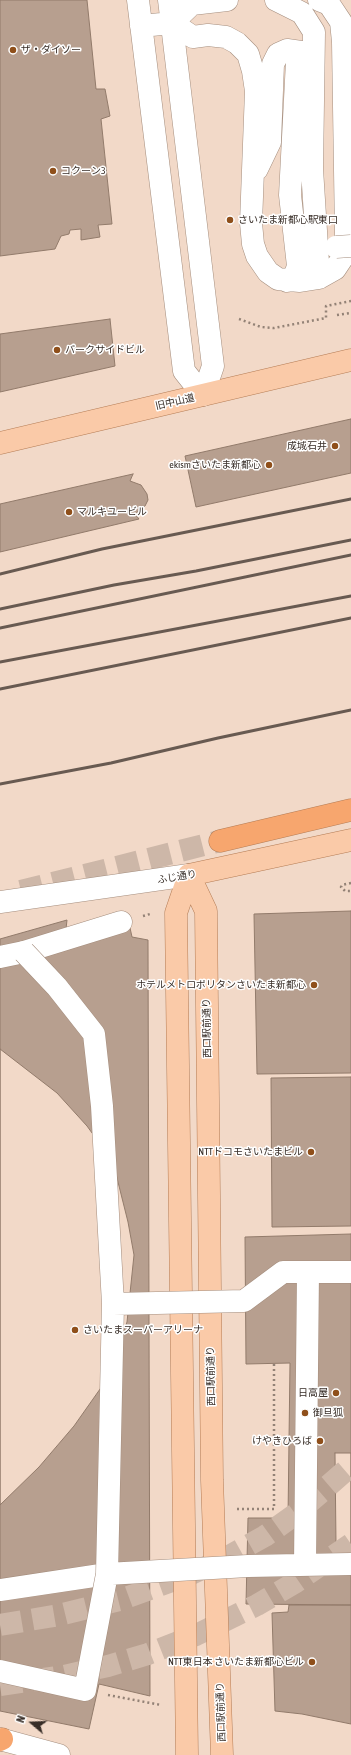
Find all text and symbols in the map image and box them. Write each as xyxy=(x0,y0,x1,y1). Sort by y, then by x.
place label: ザ・ダイソー xyxy=(21,44,81,56)
marker: ザ・ダイソー xyxy=(8,45,18,55)
place label: コクーン3 xyxy=(61,165,106,177)
marker: コクーン3 xyxy=(48,166,58,176)
place label: さいたま新都心駅東口 xyxy=(238,214,338,226)
marker: さいたま新都心駅東口 xyxy=(225,215,235,225)
place label: パークサイドビル xyxy=(65,344,145,356)
marker: パークサイドビル xyxy=(52,345,62,355)
street label: 旧中山道 xyxy=(154,392,196,412)
place label: 成城石井 xyxy=(287,440,327,452)
marker: 成城石井 xyxy=(330,441,340,451)
place label: ekismさいたま新都心 xyxy=(169,459,261,471)
marker: ekismさいたま新都心 xyxy=(264,460,274,470)
place label: マルキユービル xyxy=(77,506,147,518)
marker: マルキユービル xyxy=(64,507,74,517)
street label: ふじ通り xyxy=(156,868,198,886)
place label: ホテルメトロポリタンさいたま新都心 xyxy=(136,979,306,991)
marker: ホテルメトロポリタンさいたま新都心 xyxy=(309,980,319,990)
street label: 西口駅前通り xyxy=(200,998,214,1058)
place label: NTTドコモさいたまビル xyxy=(198,1146,303,1158)
marker: NTTドコモさいたまビル xyxy=(306,1147,316,1157)
place label: さいたまスーパーアリーナ xyxy=(83,1324,203,1336)
marker: さいたまスーパーアリーナ xyxy=(70,1325,80,1335)
street label: 西口駅前通り xyxy=(204,1346,218,1406)
place label: 日高屋 xyxy=(298,1387,328,1399)
marker: 日高屋 xyxy=(331,1388,341,1398)
place label: 御旦狐 xyxy=(313,1407,343,1419)
marker: 御旦狐 xyxy=(300,1408,310,1418)
place label: けやきひろば xyxy=(252,1435,312,1447)
marker: けやきひろば xyxy=(315,1436,325,1446)
place label: NTT東日本 さいたま新都心ビル xyxy=(168,1656,304,1668)
marker: NTT東日本 さいたま新都心ビル xyxy=(307,1657,317,1667)
street label: 西口駅前通り xyxy=(214,1682,228,1742)
north arrow xyxy=(12,1703,52,1743)
text: N xyxy=(14,1714,27,1724)

